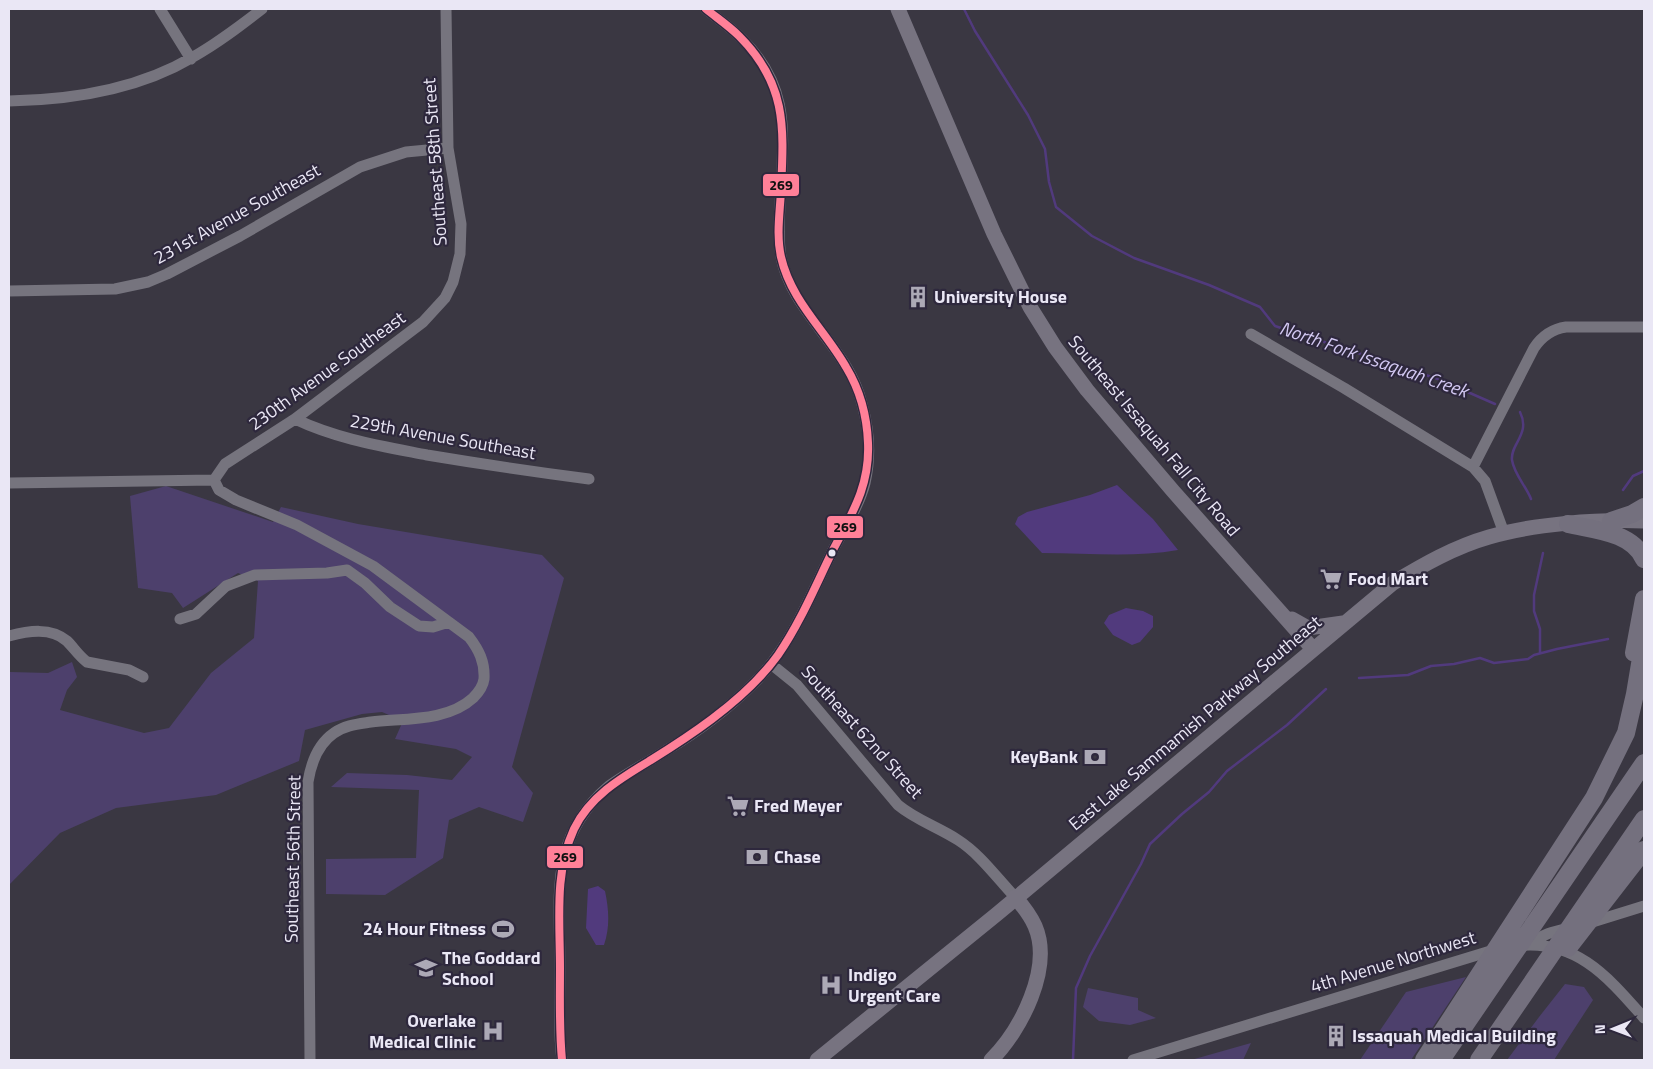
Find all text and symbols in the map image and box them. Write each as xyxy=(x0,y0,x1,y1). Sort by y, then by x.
street label: Southeast 58th Street xyxy=(415,77,454,247)
street label: 231st Avenue Southeast xyxy=(149,156,326,271)
line badge: 269 xyxy=(762,173,800,197)
text: 269 xyxy=(769,174,793,195)
place label: University House xyxy=(934,283,1067,310)
building icon: University House xyxy=(905,284,931,310)
street label: 230th Avenue Southeast xyxy=(243,304,411,437)
water label: North Fork Issaquah Creek xyxy=(1276,313,1475,405)
street label: Southeast Issaquah Fall City Road xyxy=(1062,329,1247,542)
street label: 229th Avenue Southeast xyxy=(348,407,539,466)
line badge: 269 xyxy=(826,515,864,539)
text: 269 xyxy=(833,516,857,537)
unlabelled marker xyxy=(827,548,837,558)
place label: Food Mart xyxy=(1348,565,1429,592)
supermarket icon: Food Mart xyxy=(1318,566,1344,592)
street label: East Lake Sammamish Parkway Southeast xyxy=(1062,608,1328,837)
street label: Southeast 62nd Street xyxy=(795,659,930,805)
place label: KeyBank xyxy=(1010,743,1079,770)
bank icon: KeyBank xyxy=(1082,744,1108,770)
street label: Southeast 56th Street xyxy=(278,774,307,943)
place label: Fred Meyer xyxy=(754,792,842,819)
supermarket icon: Fred Meyer xyxy=(725,793,751,819)
place label: Chase xyxy=(774,843,821,870)
bank icon: Chase xyxy=(744,844,770,870)
line badge: 269 xyxy=(546,845,584,869)
text: 269 xyxy=(553,846,577,867)
place label: 24 Hour Fitness xyxy=(363,915,486,942)
sports icon: 24 Hour Fitness xyxy=(490,916,516,942)
street label: 4th Avenue Northwest xyxy=(1307,923,1479,999)
place label: The Goddard School xyxy=(442,944,541,992)
school or university icon: The Goddard School xyxy=(413,955,439,981)
place label: Indigo Urgent Care xyxy=(848,961,940,1009)
hospital icon: Indigo Urgent Care xyxy=(818,972,844,998)
north arrow xyxy=(1588,1004,1638,1054)
place label: Overlake Medical Clinic xyxy=(369,1007,476,1055)
hospital icon: Overlake Medical Clinic xyxy=(480,1018,506,1044)
place label: Issaquah Medical Building xyxy=(1352,1022,1556,1049)
building icon: Issaquah Medical Building xyxy=(1323,1023,1349,1049)
text: N xyxy=(1589,1024,1610,1034)

